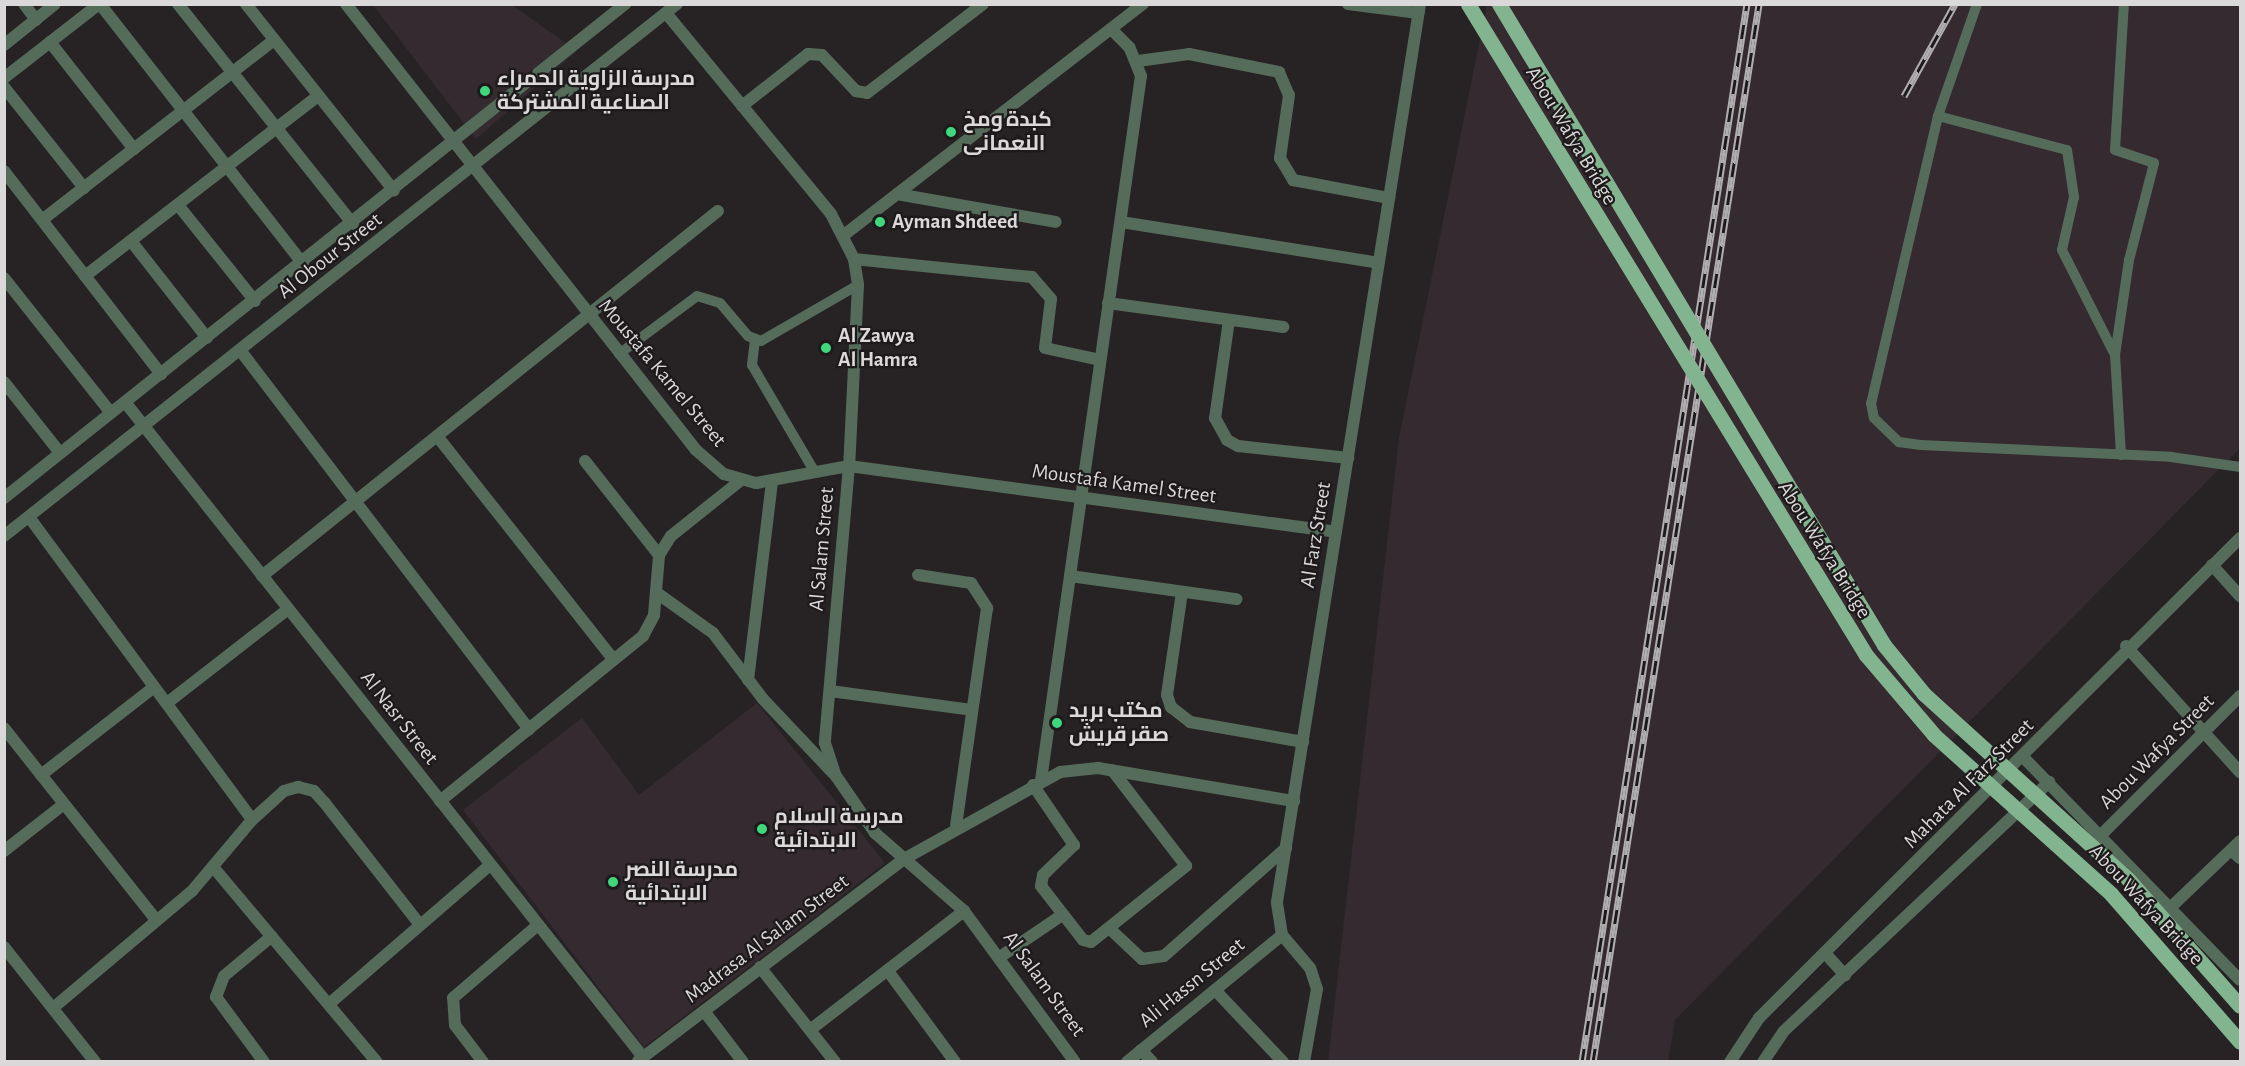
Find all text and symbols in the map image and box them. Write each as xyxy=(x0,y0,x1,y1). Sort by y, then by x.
street label: Abou Wafya Bridge xyxy=(1520,62,1622,210)
place label: مدرسة الزاوية الحمراء الصناعية المشتركة xyxy=(497,66,695,116)
marker: مدرسة الزاوية الحمراء الصناعية المشتركة xyxy=(478,84,492,98)
place label: كبدة ومخ النعمانى xyxy=(963,107,1052,157)
marker: كبدة ومخ النعمانى xyxy=(944,125,958,139)
street label: Al Obour Street xyxy=(273,207,387,305)
place label: Ayman Shdeed xyxy=(892,209,1018,235)
marker: Ayman Shdeed xyxy=(873,215,887,229)
street label: Moustafa Kamel Street xyxy=(593,294,731,452)
place label: Al Zawya Al Hamra xyxy=(838,323,918,373)
marker: Al Zawya Al Hamra xyxy=(819,341,833,355)
street label: Moustafa Kamel Street xyxy=(1030,459,1218,509)
street label: Abou Wafya Bridge xyxy=(1772,477,1876,623)
street label: Al Farz Street xyxy=(1295,480,1337,590)
street label: Al Salam Street xyxy=(804,486,840,612)
street label: Al Nasr Street xyxy=(355,666,443,770)
street label: Abou Wafya Street xyxy=(2094,689,2220,815)
place label: مكتب بريد صقر قريش xyxy=(1069,698,1169,748)
street label: Mahata Al Farz Street xyxy=(1899,714,2039,854)
marker: مكتب بريد صقر قريش xyxy=(1050,716,1064,730)
place label: مدرسة السلام الابتدائية xyxy=(774,804,904,854)
marker: مدرسة السلام الابتدائية xyxy=(755,822,769,836)
street label: Abou Wafya Bridge xyxy=(2083,839,2209,971)
place label: مدرسة النصر الابتدائية xyxy=(625,857,738,907)
street label: Madrasa Al Salam Street xyxy=(680,869,854,1009)
marker: مدرسة النصر الابتدائية xyxy=(606,875,620,889)
street label: Al Salam Street xyxy=(997,926,1091,1042)
street label: Ali Hassn Street xyxy=(1134,933,1250,1033)

